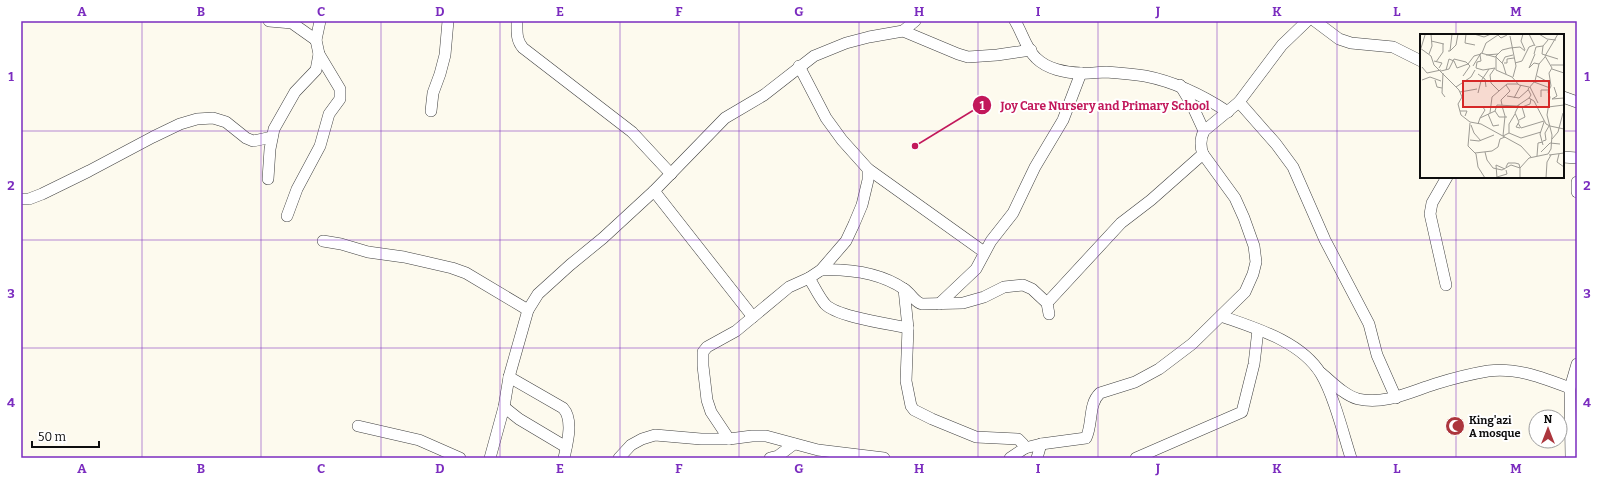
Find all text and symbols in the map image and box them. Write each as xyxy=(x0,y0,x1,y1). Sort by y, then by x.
text: A xyxy=(77,4,87,19)
text: B xyxy=(197,4,205,19)
text: C xyxy=(317,4,325,19)
text: D xyxy=(435,4,445,19)
text: E xyxy=(556,4,564,19)
text: F xyxy=(675,4,683,19)
text: G xyxy=(794,4,804,19)
text: H xyxy=(914,4,924,19)
text: I xyxy=(1036,4,1041,19)
text: J xyxy=(1155,4,1161,19)
text: K xyxy=(1272,4,1282,19)
text: L xyxy=(1393,4,1401,19)
text: M xyxy=(1510,4,1522,19)
inset map xyxy=(1420,34,1564,178)
text: 1 xyxy=(8,69,14,84)
text: 1 xyxy=(1584,69,1590,84)
callout: Joy Care Nursery and Primary School xyxy=(972,93,1217,117)
text: 1 xyxy=(979,99,985,113)
text: Joy Care Nursery and Primary School xyxy=(999,99,1210,113)
text: 2 xyxy=(7,178,15,193)
text: 2 xyxy=(1583,178,1591,193)
text: 3 xyxy=(7,286,15,301)
text: 3 xyxy=(1583,286,1591,301)
text: 4 xyxy=(7,395,15,410)
text: 4 xyxy=(1583,395,1591,410)
north arrow xyxy=(1528,409,1568,449)
text: N xyxy=(1544,413,1553,426)
place label: King'azi A mosque xyxy=(1469,414,1521,440)
mosque icon: King'azi A mosque xyxy=(1444,415,1466,437)
scale bar xyxy=(32,423,99,449)
text: 50 m xyxy=(38,430,67,444)
text: A xyxy=(77,461,87,476)
text: B xyxy=(197,461,205,476)
text: C xyxy=(317,461,325,476)
text: D xyxy=(435,461,445,476)
text: E xyxy=(556,461,564,476)
text: F xyxy=(675,461,683,476)
text: G xyxy=(794,461,804,476)
text: H xyxy=(914,461,924,476)
text: I xyxy=(1036,461,1041,476)
text: J xyxy=(1155,461,1161,476)
text: K xyxy=(1272,461,1282,476)
text: L xyxy=(1393,461,1401,476)
text: M xyxy=(1510,461,1522,476)

